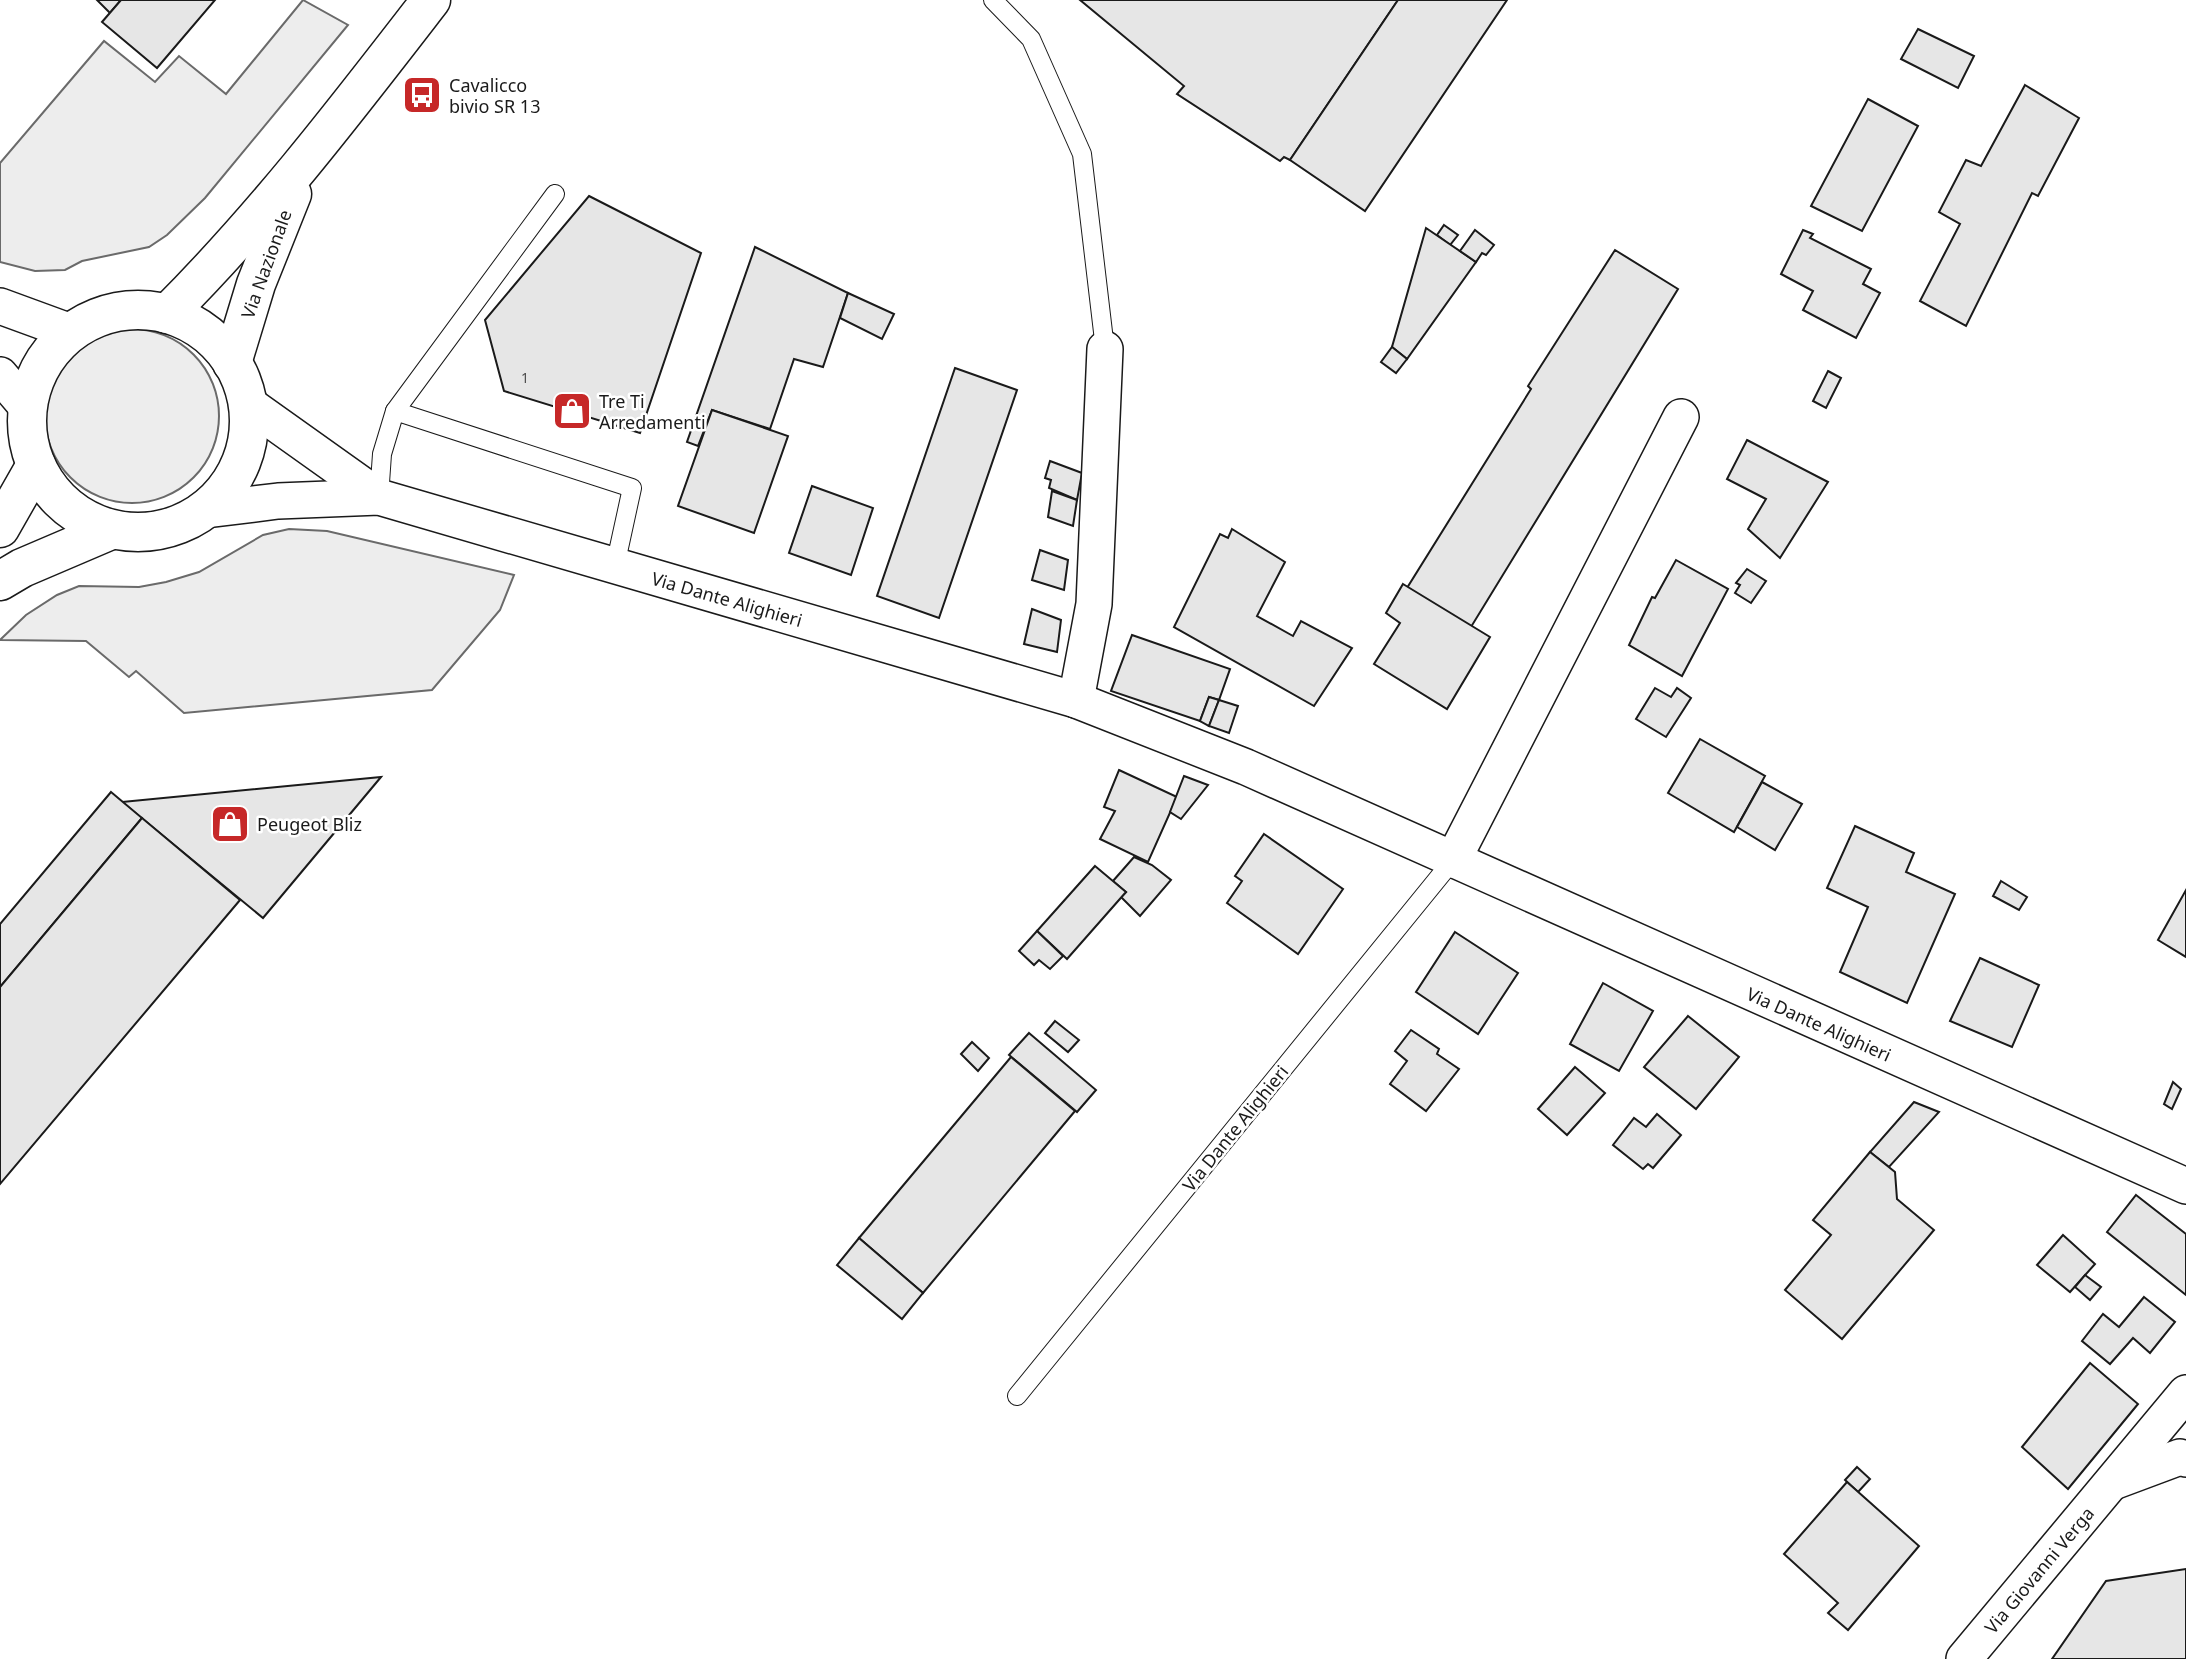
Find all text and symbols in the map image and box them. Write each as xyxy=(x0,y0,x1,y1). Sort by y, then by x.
place label: Cavalicco bivio SR 13 xyxy=(449,73,540,118)
bus stop icon: Cavalicco bivio SR 13 xyxy=(401,74,443,116)
street label: Via Nazionale xyxy=(235,206,297,322)
house number: 1 xyxy=(521,368,529,387)
place label: Tre Ti Arredamenti xyxy=(599,389,706,434)
shop icon: Tre Ti Arredamenti xyxy=(551,390,593,432)
street label: Via Dante Alighieri xyxy=(649,566,805,632)
shop icon: Peugeot Bliz xyxy=(209,803,251,845)
place label: Peugeot Bliz xyxy=(257,812,362,836)
street label: Via Dante Alighieri xyxy=(1743,981,1895,1067)
street label: Via Dante Alighieri xyxy=(1177,1060,1293,1196)
street label: Via Giovanni Verga xyxy=(1979,1502,2099,1638)

